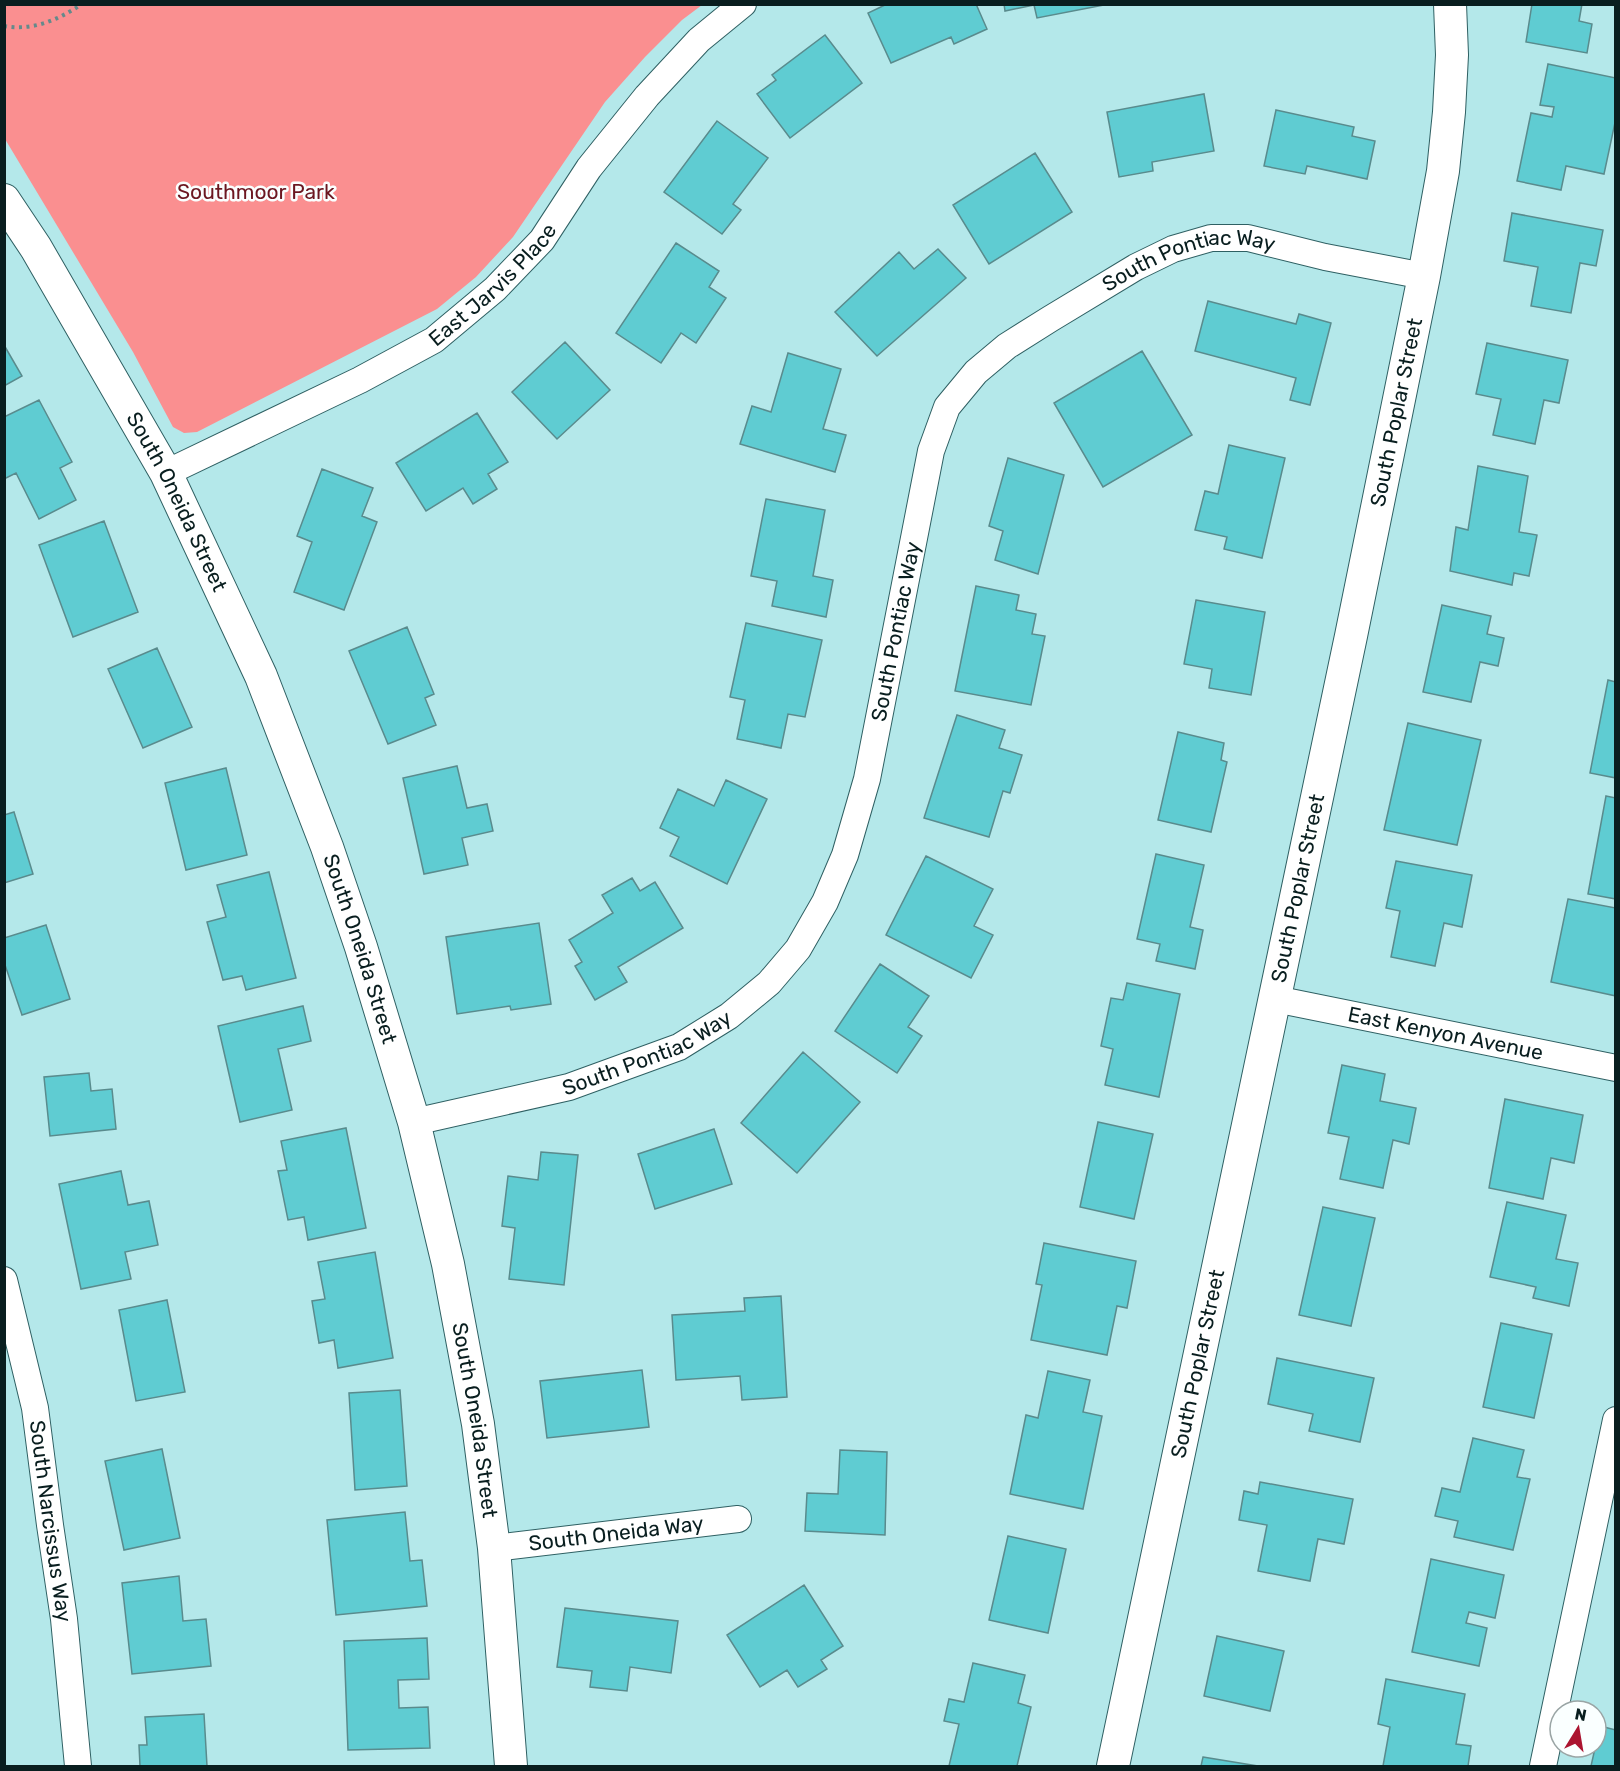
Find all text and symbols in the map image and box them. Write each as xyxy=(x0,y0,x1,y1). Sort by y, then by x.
park label: Southmoor Park xyxy=(177,179,335,204)
street label: East Jarvis Place xyxy=(423,219,561,351)
street label: South Pontiac Way xyxy=(1097,225,1278,297)
street label: South Poplar Street xyxy=(1365,316,1427,509)
street label: South Oneida Street xyxy=(121,407,233,595)
street label: South Pontiac Way xyxy=(866,539,925,723)
street label: South Poplar Street xyxy=(1265,792,1329,985)
street label: South Oneida Street xyxy=(318,851,403,1046)
street label: East Kenyon Avenue xyxy=(1346,1001,1546,1065)
street label: South Pontiac Way xyxy=(559,1004,736,1100)
street label: South Poplar Street xyxy=(1165,1267,1229,1460)
street label: South Oneida Street xyxy=(447,1320,503,1519)
street label: South Narcissus Way xyxy=(25,1419,77,1624)
street label: South Oneida Way xyxy=(527,1510,705,1556)
north arrow xyxy=(1548,1699,1608,1759)
text: N xyxy=(1573,1704,1588,1725)

